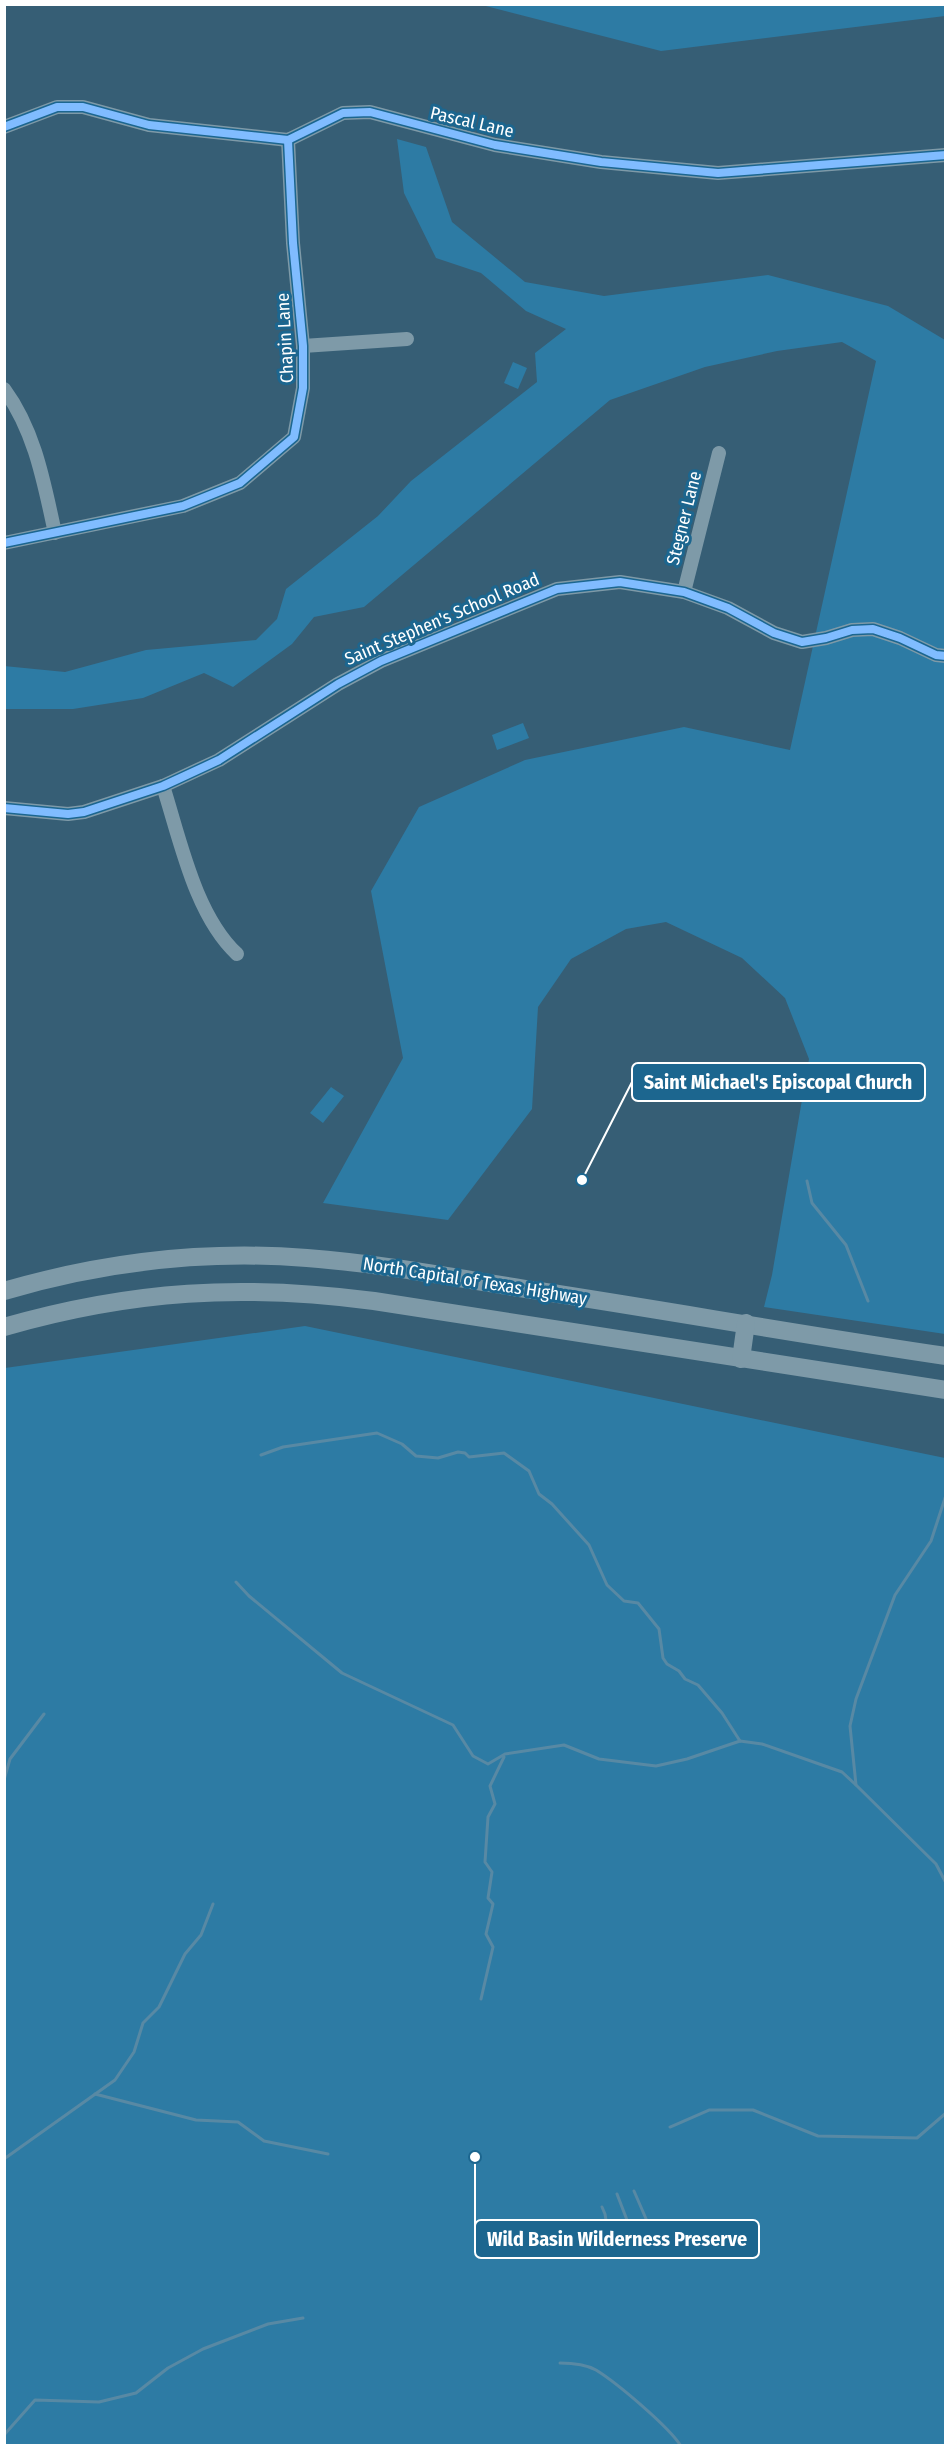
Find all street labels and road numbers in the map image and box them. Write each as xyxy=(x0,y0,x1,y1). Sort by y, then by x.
street label: Pascal Lane xyxy=(428,102,516,142)
street label: Chapin Lane xyxy=(272,292,298,384)
street label: Stegner Lane xyxy=(662,469,706,567)
street label: Saint Stephen's School Road xyxy=(341,568,543,670)
street label: North Capital of Texas Highway xyxy=(361,1252,589,1310)

